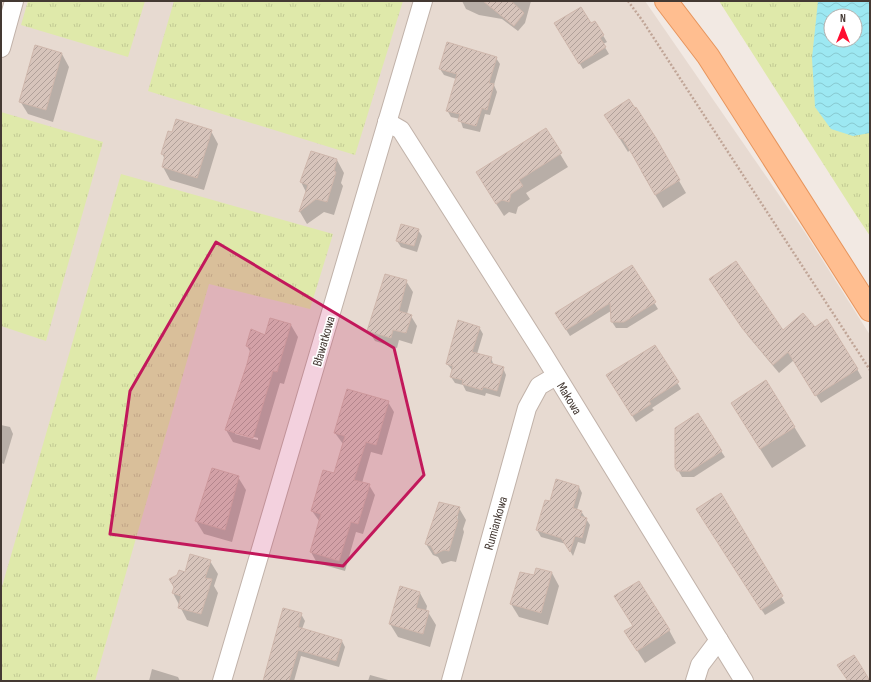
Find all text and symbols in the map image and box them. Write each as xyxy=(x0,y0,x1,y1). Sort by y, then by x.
north arrow xyxy=(823,8,863,48)
text: N xyxy=(840,12,846,25)
street label: Bławatkowa xyxy=(309,314,339,368)
street label: Makowa xyxy=(553,379,585,418)
street label: Rumiankowa xyxy=(481,495,511,552)

